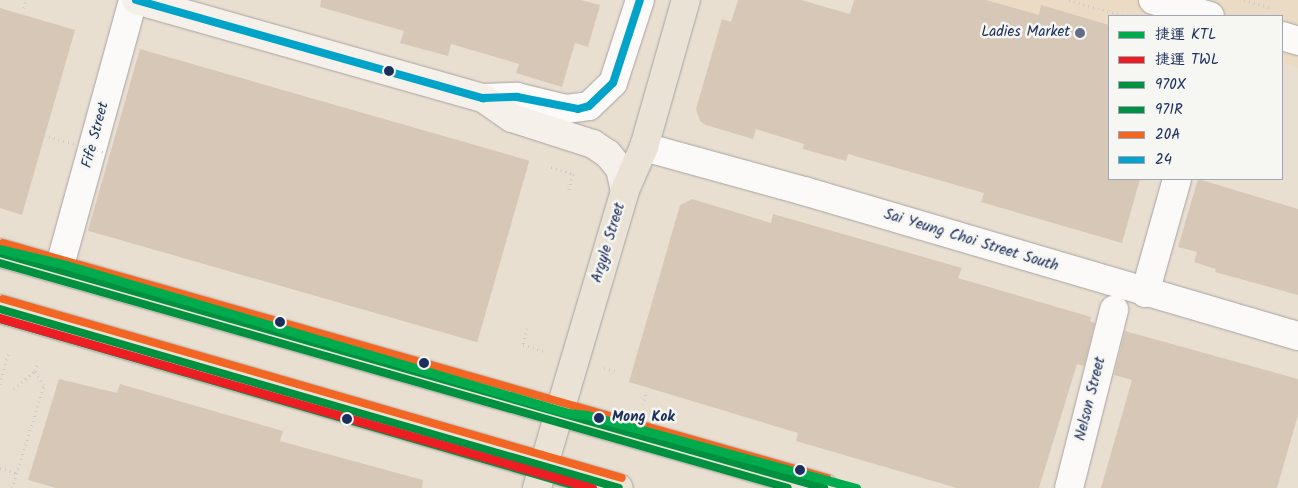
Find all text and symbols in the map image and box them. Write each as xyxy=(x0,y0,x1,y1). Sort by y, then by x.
legend xyxy=(1108,15,1283,180)
text: 捷運 KTL xyxy=(1155,23,1216,47)
place label: Ladies Market xyxy=(981,24,1070,42)
marker: Ladies Market xyxy=(1074,27,1086,39)
text: 捷運 TWL xyxy=(1155,48,1219,72)
unlabelled marker xyxy=(384,66,394,76)
text: 970X xyxy=(1155,73,1186,97)
text: 971R xyxy=(1155,98,1183,122)
street label: Fife Street xyxy=(79,100,113,170)
text: 20A xyxy=(1155,123,1180,147)
text: 24 xyxy=(1155,148,1172,172)
street label: Argyle Street xyxy=(588,201,630,285)
street label: Sai Yeung Choi Street South xyxy=(882,206,1060,276)
unlabelled marker xyxy=(275,317,285,327)
street label: Nelson Street xyxy=(1072,355,1110,443)
unlabelled marker xyxy=(419,358,429,368)
marker: Mong Kok xyxy=(590,409,608,427)
place label: Mong Kok xyxy=(612,409,675,427)
unlabelled marker xyxy=(342,414,352,424)
unlabelled marker xyxy=(795,465,805,475)

